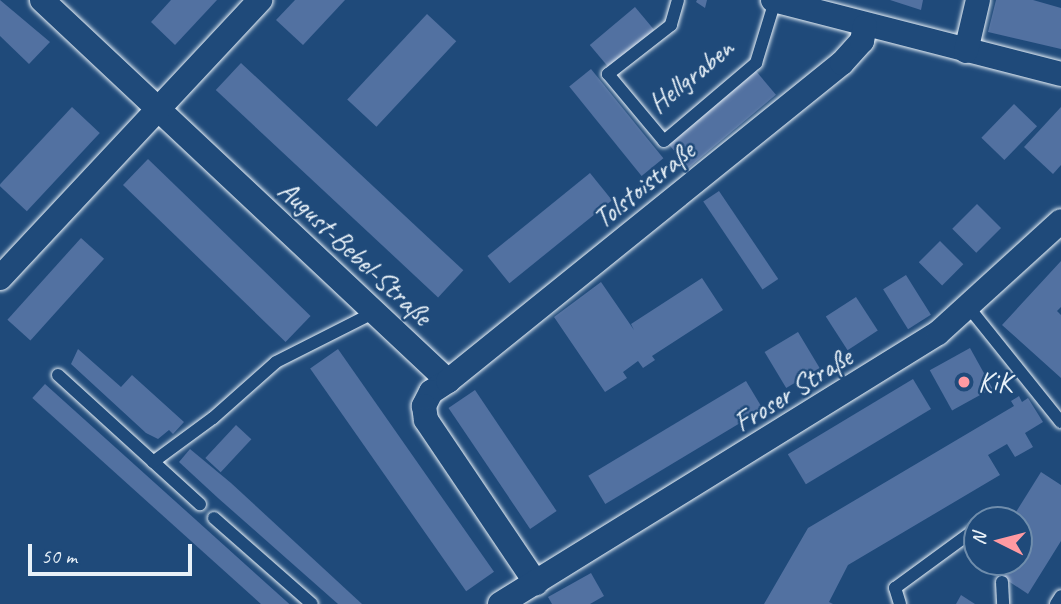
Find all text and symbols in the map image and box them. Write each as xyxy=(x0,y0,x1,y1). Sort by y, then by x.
street label: Hellgraben xyxy=(642,32,740,120)
street label: Tolstoistraße xyxy=(587,134,701,236)
street label: August-Bebel-Straße xyxy=(271,173,439,333)
street label: Froser Straße xyxy=(727,340,859,440)
place label: KiK xyxy=(978,365,1011,399)
marker: KiK xyxy=(956,374,972,390)
north arrow xyxy=(963,506,1033,576)
scale bar xyxy=(32,530,196,574)
text: N xyxy=(967,532,992,546)
text: 50 m xyxy=(41,543,77,569)

